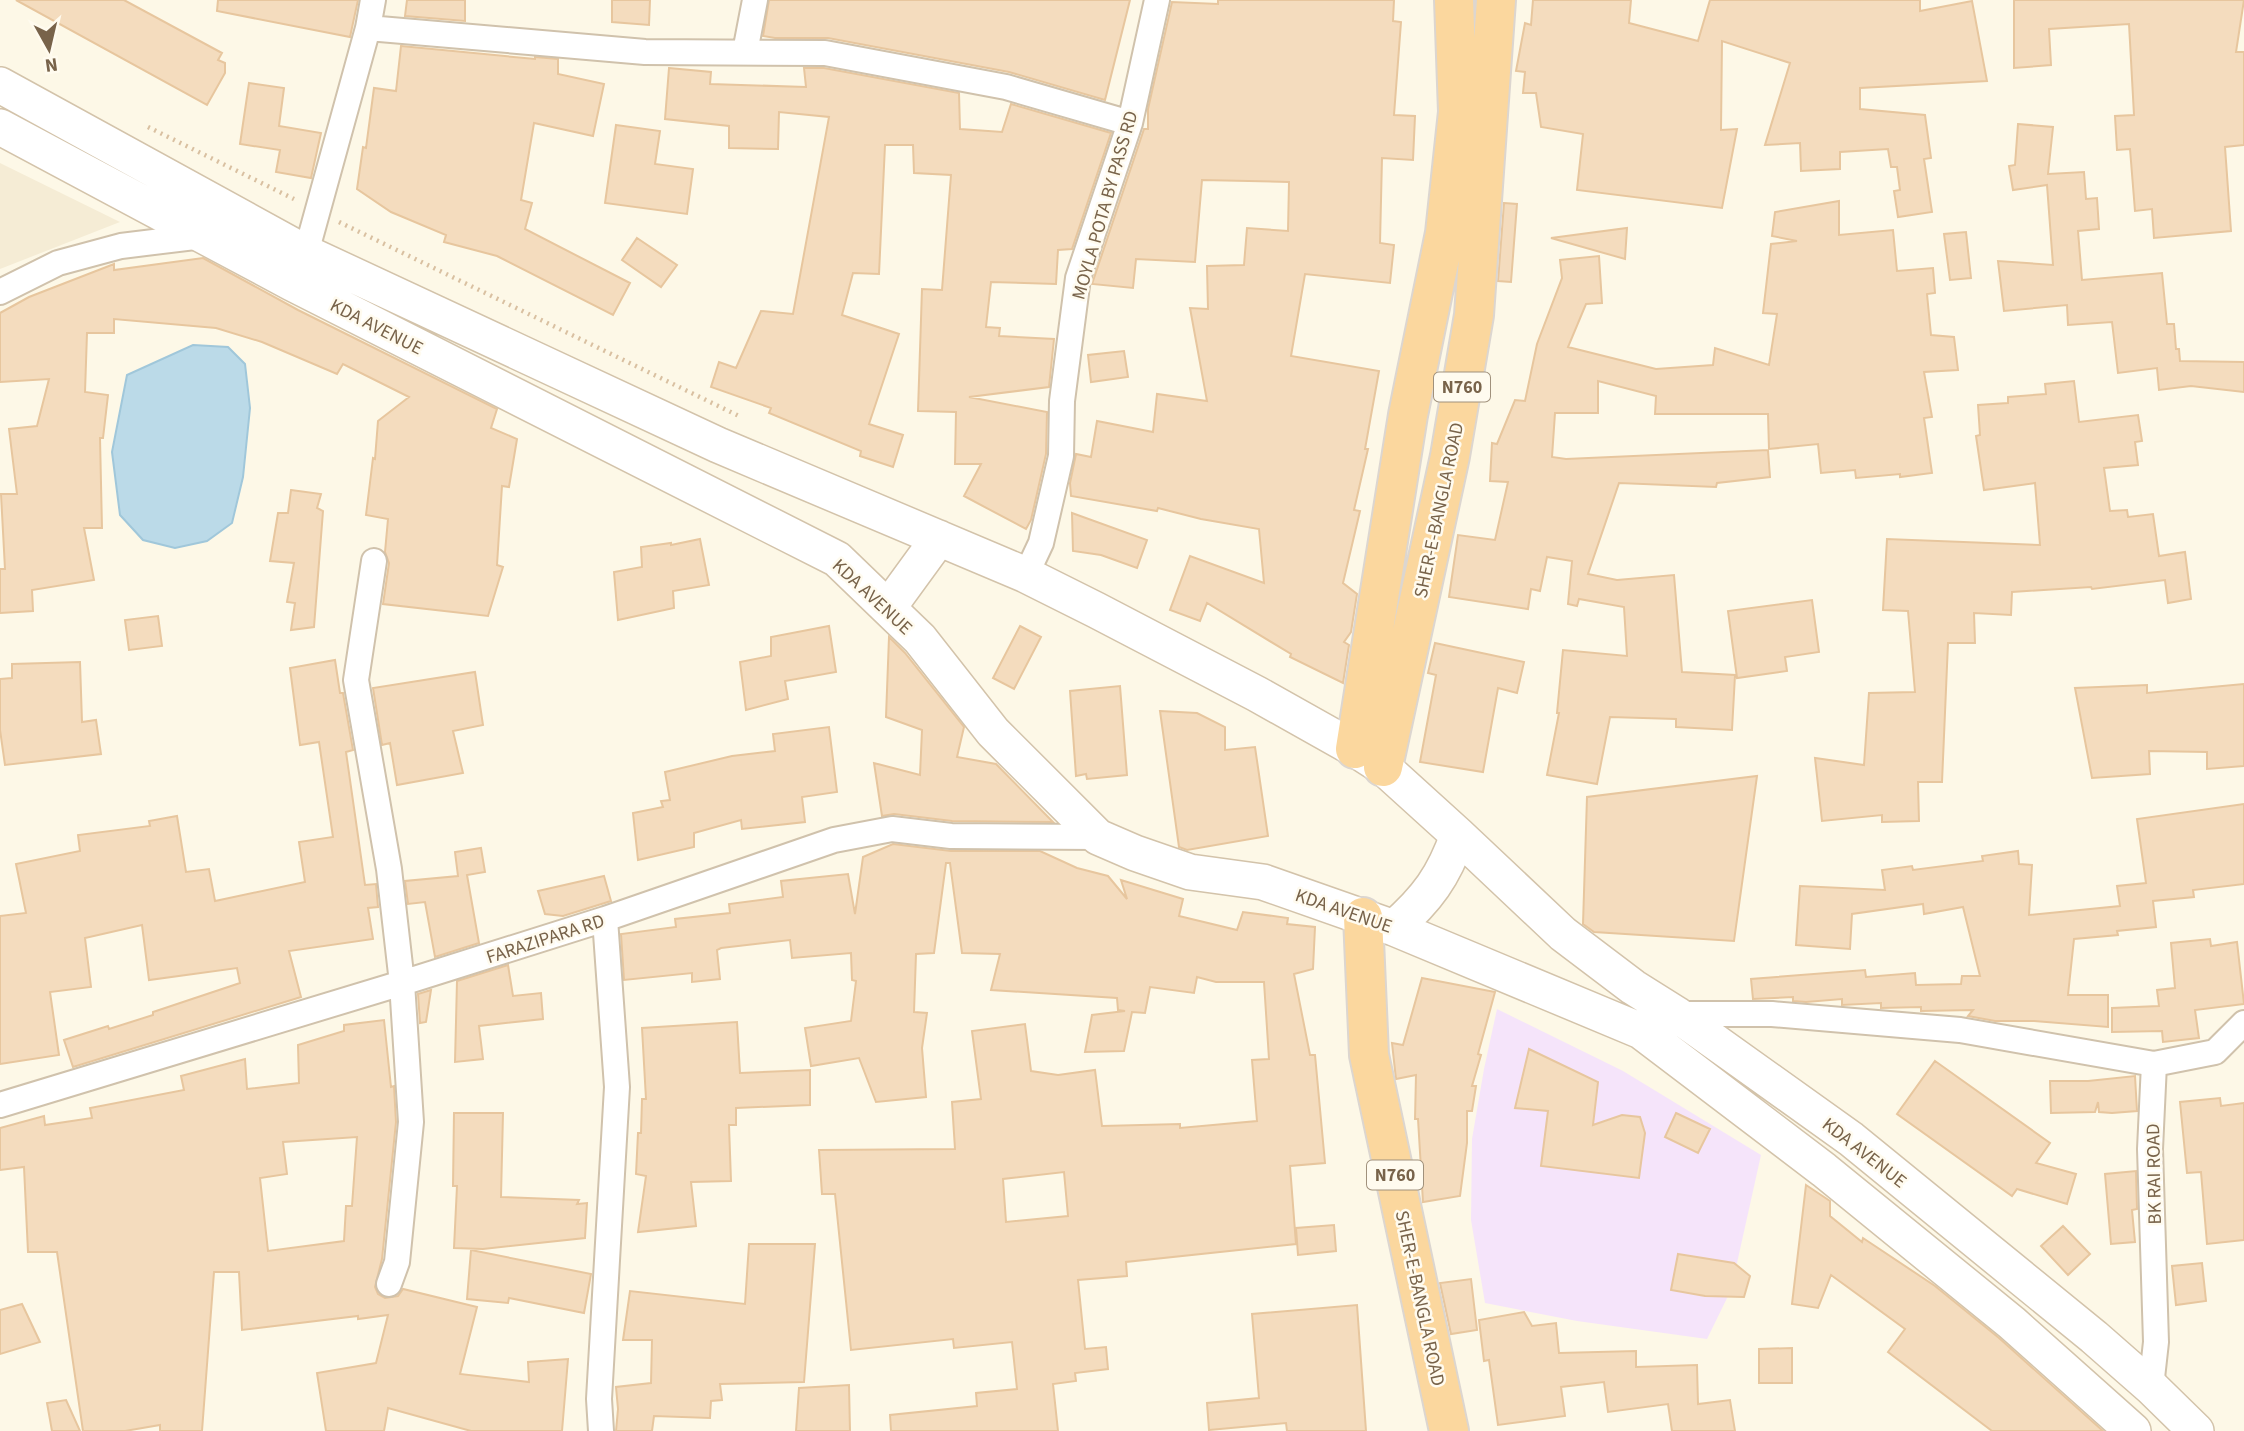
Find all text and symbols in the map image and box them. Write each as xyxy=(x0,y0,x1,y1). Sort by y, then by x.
north arrow xyxy=(14,14,84,84)
text: N xyxy=(43,50,59,79)
street label: MOYLA POTA BY PASS RD xyxy=(1066,108,1145,303)
street label: KDA AVENUE xyxy=(325,292,427,362)
road number: N760 xyxy=(1434,372,1490,402)
street label: SHER-E-BANGLA ROAD xyxy=(1408,420,1471,601)
street label: KDA AVENUE xyxy=(826,553,918,641)
street label: KDA AVENUE xyxy=(1291,882,1396,941)
street label: FARAZIPARA RD xyxy=(483,908,608,971)
street label: KDA AVENUE xyxy=(1816,1111,1912,1195)
street label: BK RAI ROAD xyxy=(2140,1123,2169,1225)
road number: N760 xyxy=(1367,1160,1423,1190)
street label: SHER-E-BANGLA ROAD xyxy=(1388,1208,1451,1389)

